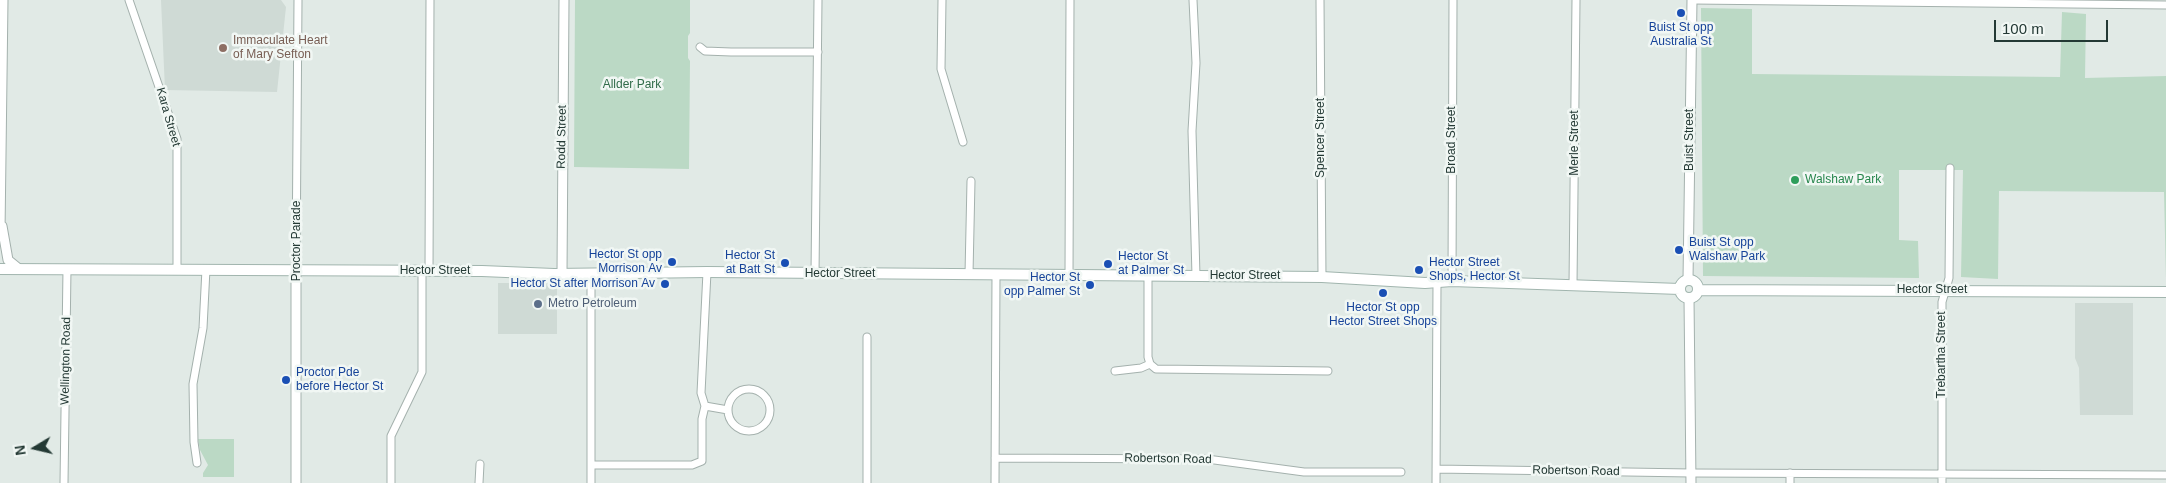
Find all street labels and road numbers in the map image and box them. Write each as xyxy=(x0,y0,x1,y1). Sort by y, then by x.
street label: Kara Street xyxy=(153,86,183,148)
street label: Spencer Street xyxy=(1314,98,1328,178)
street label: Rodd Street xyxy=(554,105,570,169)
street label: Broad Street xyxy=(1445,106,1459,174)
street label: Buist Street xyxy=(1683,109,1697,171)
street label: Merle Street xyxy=(1568,110,1582,176)
street label: Proctor Parade xyxy=(290,201,304,281)
street label: Hector Street xyxy=(400,264,470,278)
street label: Hector Street xyxy=(805,267,875,281)
street label: Hector Street xyxy=(1210,269,1280,283)
street label: Hector Street xyxy=(1897,283,1967,297)
street label: Trebartha Street xyxy=(1935,312,1949,398)
street label: Wellington Road xyxy=(58,317,74,405)
street label: Robertson Road xyxy=(1124,451,1212,467)
street label: Robertson Road xyxy=(1532,463,1620,479)

